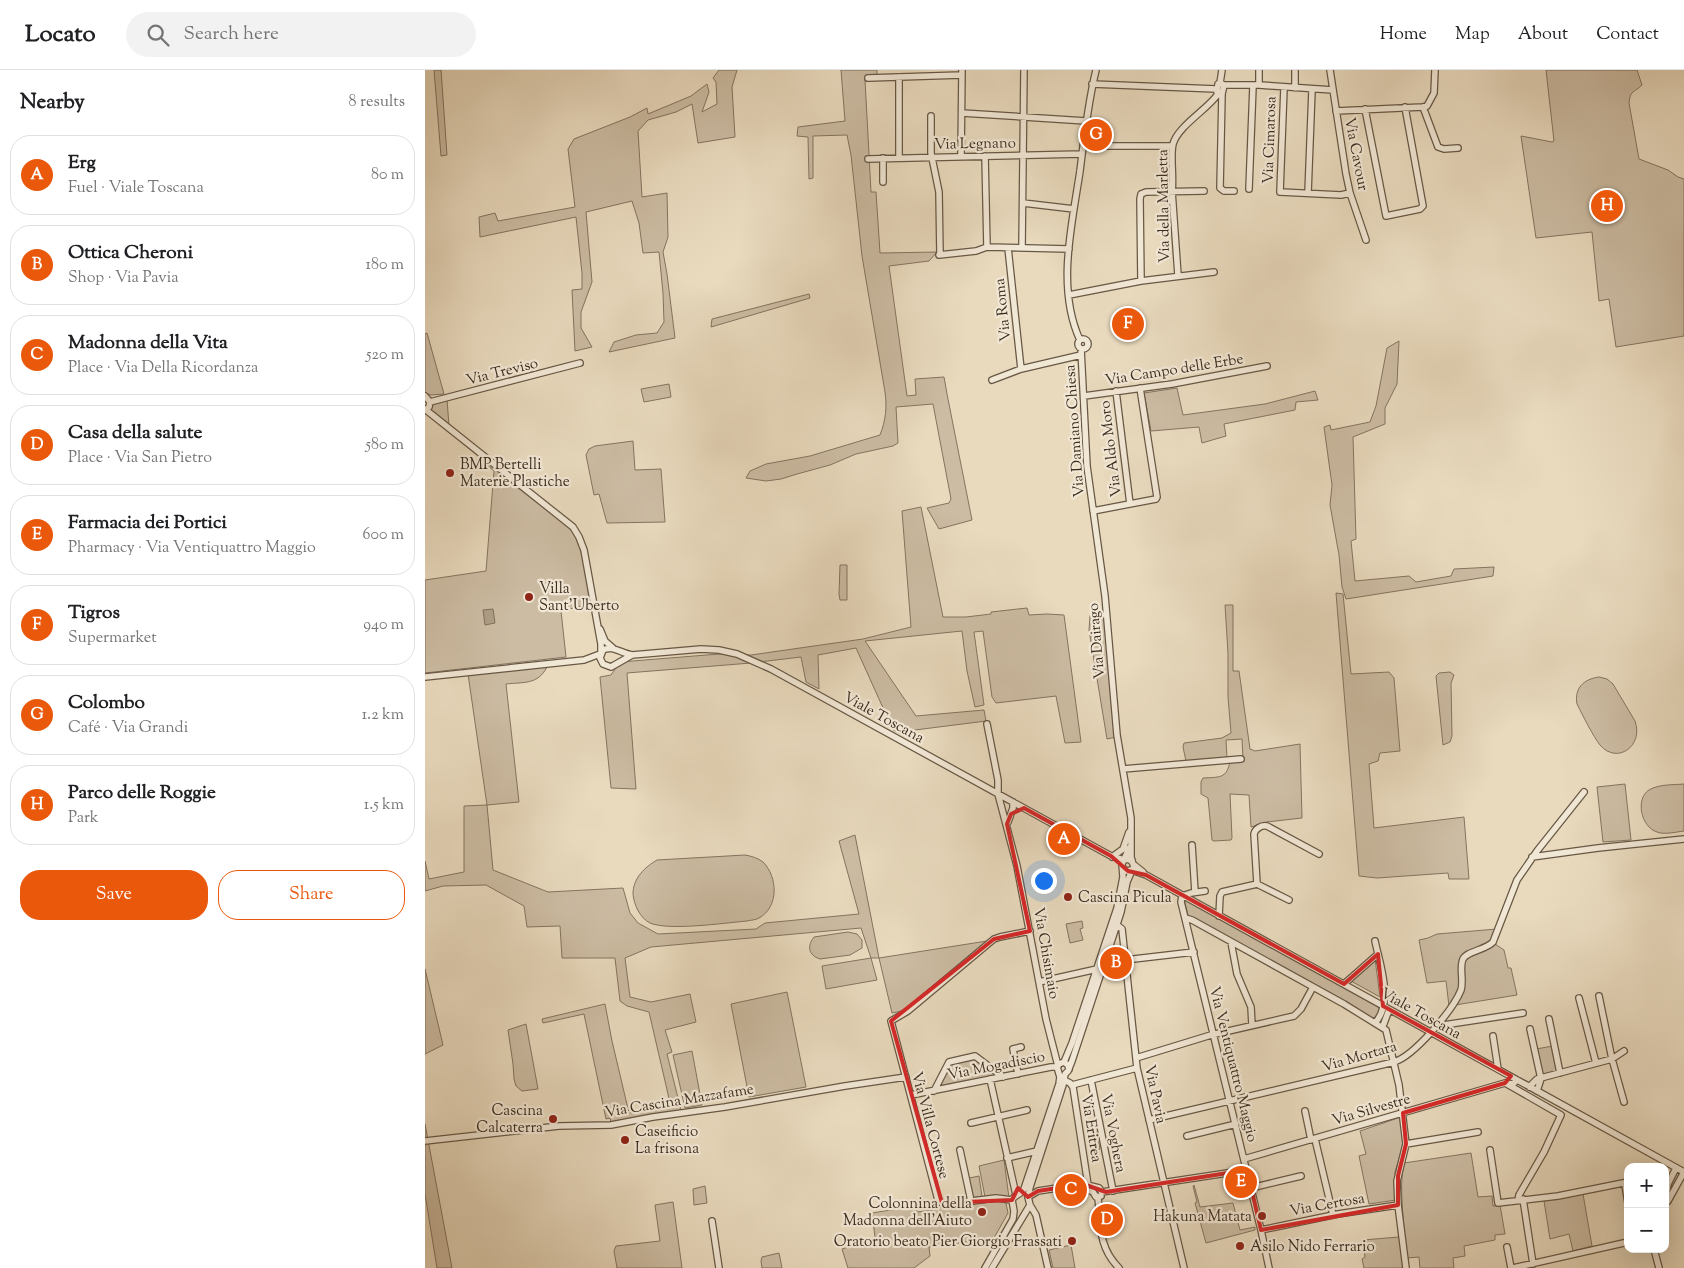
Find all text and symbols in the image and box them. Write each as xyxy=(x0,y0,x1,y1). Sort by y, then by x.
search box xyxy=(126,12,476,57)
text: Locato xyxy=(25,18,96,52)
icon: search xyxy=(144,21,172,49)
text: Search here xyxy=(184,21,279,48)
text: Home xyxy=(1380,22,1427,48)
text: Map xyxy=(1455,22,1490,48)
text: About xyxy=(1518,22,1568,48)
text: Contact xyxy=(1596,22,1659,48)
text: Nearby xyxy=(20,88,85,118)
text: 8 results xyxy=(349,91,405,114)
street label: Via Cimarosa xyxy=(1258,96,1283,184)
pin: G xyxy=(1080,116,1112,154)
street label: Via Cavour xyxy=(1338,116,1373,193)
street label: Via Legnano xyxy=(934,133,1016,156)
street label: Via della Marletta xyxy=(1153,149,1176,263)
text: Erg xyxy=(68,150,96,177)
text: A xyxy=(31,164,44,187)
text: 80 m xyxy=(371,164,404,187)
text: Fuel · Viale Toscana xyxy=(68,177,204,200)
pin: H xyxy=(1591,187,1623,225)
text: Ottica Cheroni xyxy=(68,240,193,267)
text: B xyxy=(32,254,42,277)
text: 180 m xyxy=(365,254,404,277)
text: Shop · Via Pavia xyxy=(68,267,179,290)
street label: Via Roma xyxy=(990,277,1017,342)
pin: F xyxy=(1112,305,1144,343)
text: Madonna della Vita xyxy=(68,330,228,357)
text: C xyxy=(31,344,43,367)
text: 520 m xyxy=(366,344,404,367)
street label: Via Campo delle Erbe xyxy=(1104,349,1245,392)
street label: Via Treviso xyxy=(464,353,541,392)
text: Place · Via Della Ricordanza xyxy=(68,357,258,380)
street label: Via Damiano Chiesa xyxy=(1060,364,1091,498)
street label: Via Aldo Moro xyxy=(1095,399,1128,498)
text: Casa della salute xyxy=(68,420,202,447)
text: D xyxy=(31,434,43,457)
text: 580 m xyxy=(365,434,404,457)
text: Place · Via San Pietro xyxy=(68,447,212,470)
place label: BMP Bertelli Materie Plastiche xyxy=(460,455,570,493)
marker: BMP Bertelli Materie Plastiche xyxy=(444,467,456,479)
text: Farmacia dei Portici xyxy=(68,510,227,537)
text: E xyxy=(32,524,42,547)
text: 600 m xyxy=(362,524,404,547)
text: Pharmacy · Via Ventiquattro Maggio xyxy=(68,537,316,560)
place label: Villa Sant'Uberto xyxy=(539,579,619,617)
marker: Villa Sant'Uberto xyxy=(523,591,535,603)
text: Tigros xyxy=(68,600,120,627)
street label: Via Dairago xyxy=(1084,602,1111,680)
text: F xyxy=(33,614,41,637)
text: 940 m xyxy=(363,614,404,637)
text: Supermarket xyxy=(68,627,157,650)
street label: Viale Toscana xyxy=(839,687,928,749)
text: Colombo xyxy=(68,690,145,717)
text: G xyxy=(30,704,44,727)
text: 1.2 km xyxy=(362,704,404,727)
text: Café · Via Grandi xyxy=(68,717,188,740)
text: Parco delle Roggie xyxy=(68,780,216,807)
text: H xyxy=(31,794,43,817)
text: 1.5 km xyxy=(364,794,404,817)
text: Park xyxy=(68,807,99,830)
pin: A xyxy=(1048,820,1080,858)
your location xyxy=(1031,868,1057,894)
button: Save xyxy=(20,870,208,920)
button: Share xyxy=(218,870,405,920)
place label: Cascina Picula xyxy=(1078,888,1172,909)
marker: Cascina Picula xyxy=(1062,891,1074,903)
street label: Via Chisimaio xyxy=(1027,906,1064,1001)
pin: B xyxy=(1100,944,1132,982)
street label: Viale Toscana xyxy=(1376,983,1465,1045)
street label: Via Ventiquattro Maggio xyxy=(1203,984,1262,1144)
street label: Via Mortara xyxy=(1319,1037,1400,1078)
street label: Via Mogadiscio xyxy=(946,1047,1047,1086)
street label: Via Pavia xyxy=(1138,1063,1171,1126)
street label: Via Villa Cortese xyxy=(905,1070,954,1181)
street label: Via Cascina Mazzafame xyxy=(603,1079,755,1124)
street label: Via Silvestre xyxy=(1330,1089,1413,1132)
street label: Via Eritrea xyxy=(1075,1092,1106,1164)
street label: Via Voghera xyxy=(1095,1092,1130,1175)
place label: Cascina Calcaterra xyxy=(476,1101,543,1139)
marker: Cascina Calcaterra xyxy=(547,1113,559,1125)
place label: Caseificio La frisona xyxy=(635,1122,699,1160)
marker: Caseificio La frisona xyxy=(619,1134,631,1146)
pin: E xyxy=(1225,1163,1257,1201)
map controls xyxy=(1624,1163,1669,1253)
button: + xyxy=(1624,1163,1669,1208)
pin: C xyxy=(1055,1171,1087,1209)
street label: Via Certosa xyxy=(1288,1189,1367,1222)
place label: Colonnina della Madonna dell'Aiuto xyxy=(843,1194,972,1232)
pin: D xyxy=(1091,1201,1123,1239)
marker: Colonnina della Madonna dell'Aiuto xyxy=(976,1206,988,1218)
place label: Hakuna Matata xyxy=(1153,1207,1252,1228)
button: − xyxy=(1624,1208,1669,1253)
marker: Hakuna Matata xyxy=(1256,1210,1268,1222)
place label: Oratorio beato Pier Giorgio Frassati xyxy=(834,1232,1062,1253)
marker: Oratorio beato Pier Giorgio Frassati xyxy=(1066,1235,1078,1247)
place label: Asilo Nido Ferrario xyxy=(1250,1237,1375,1258)
marker: Asilo Nido Ferrario xyxy=(1234,1240,1246,1252)

